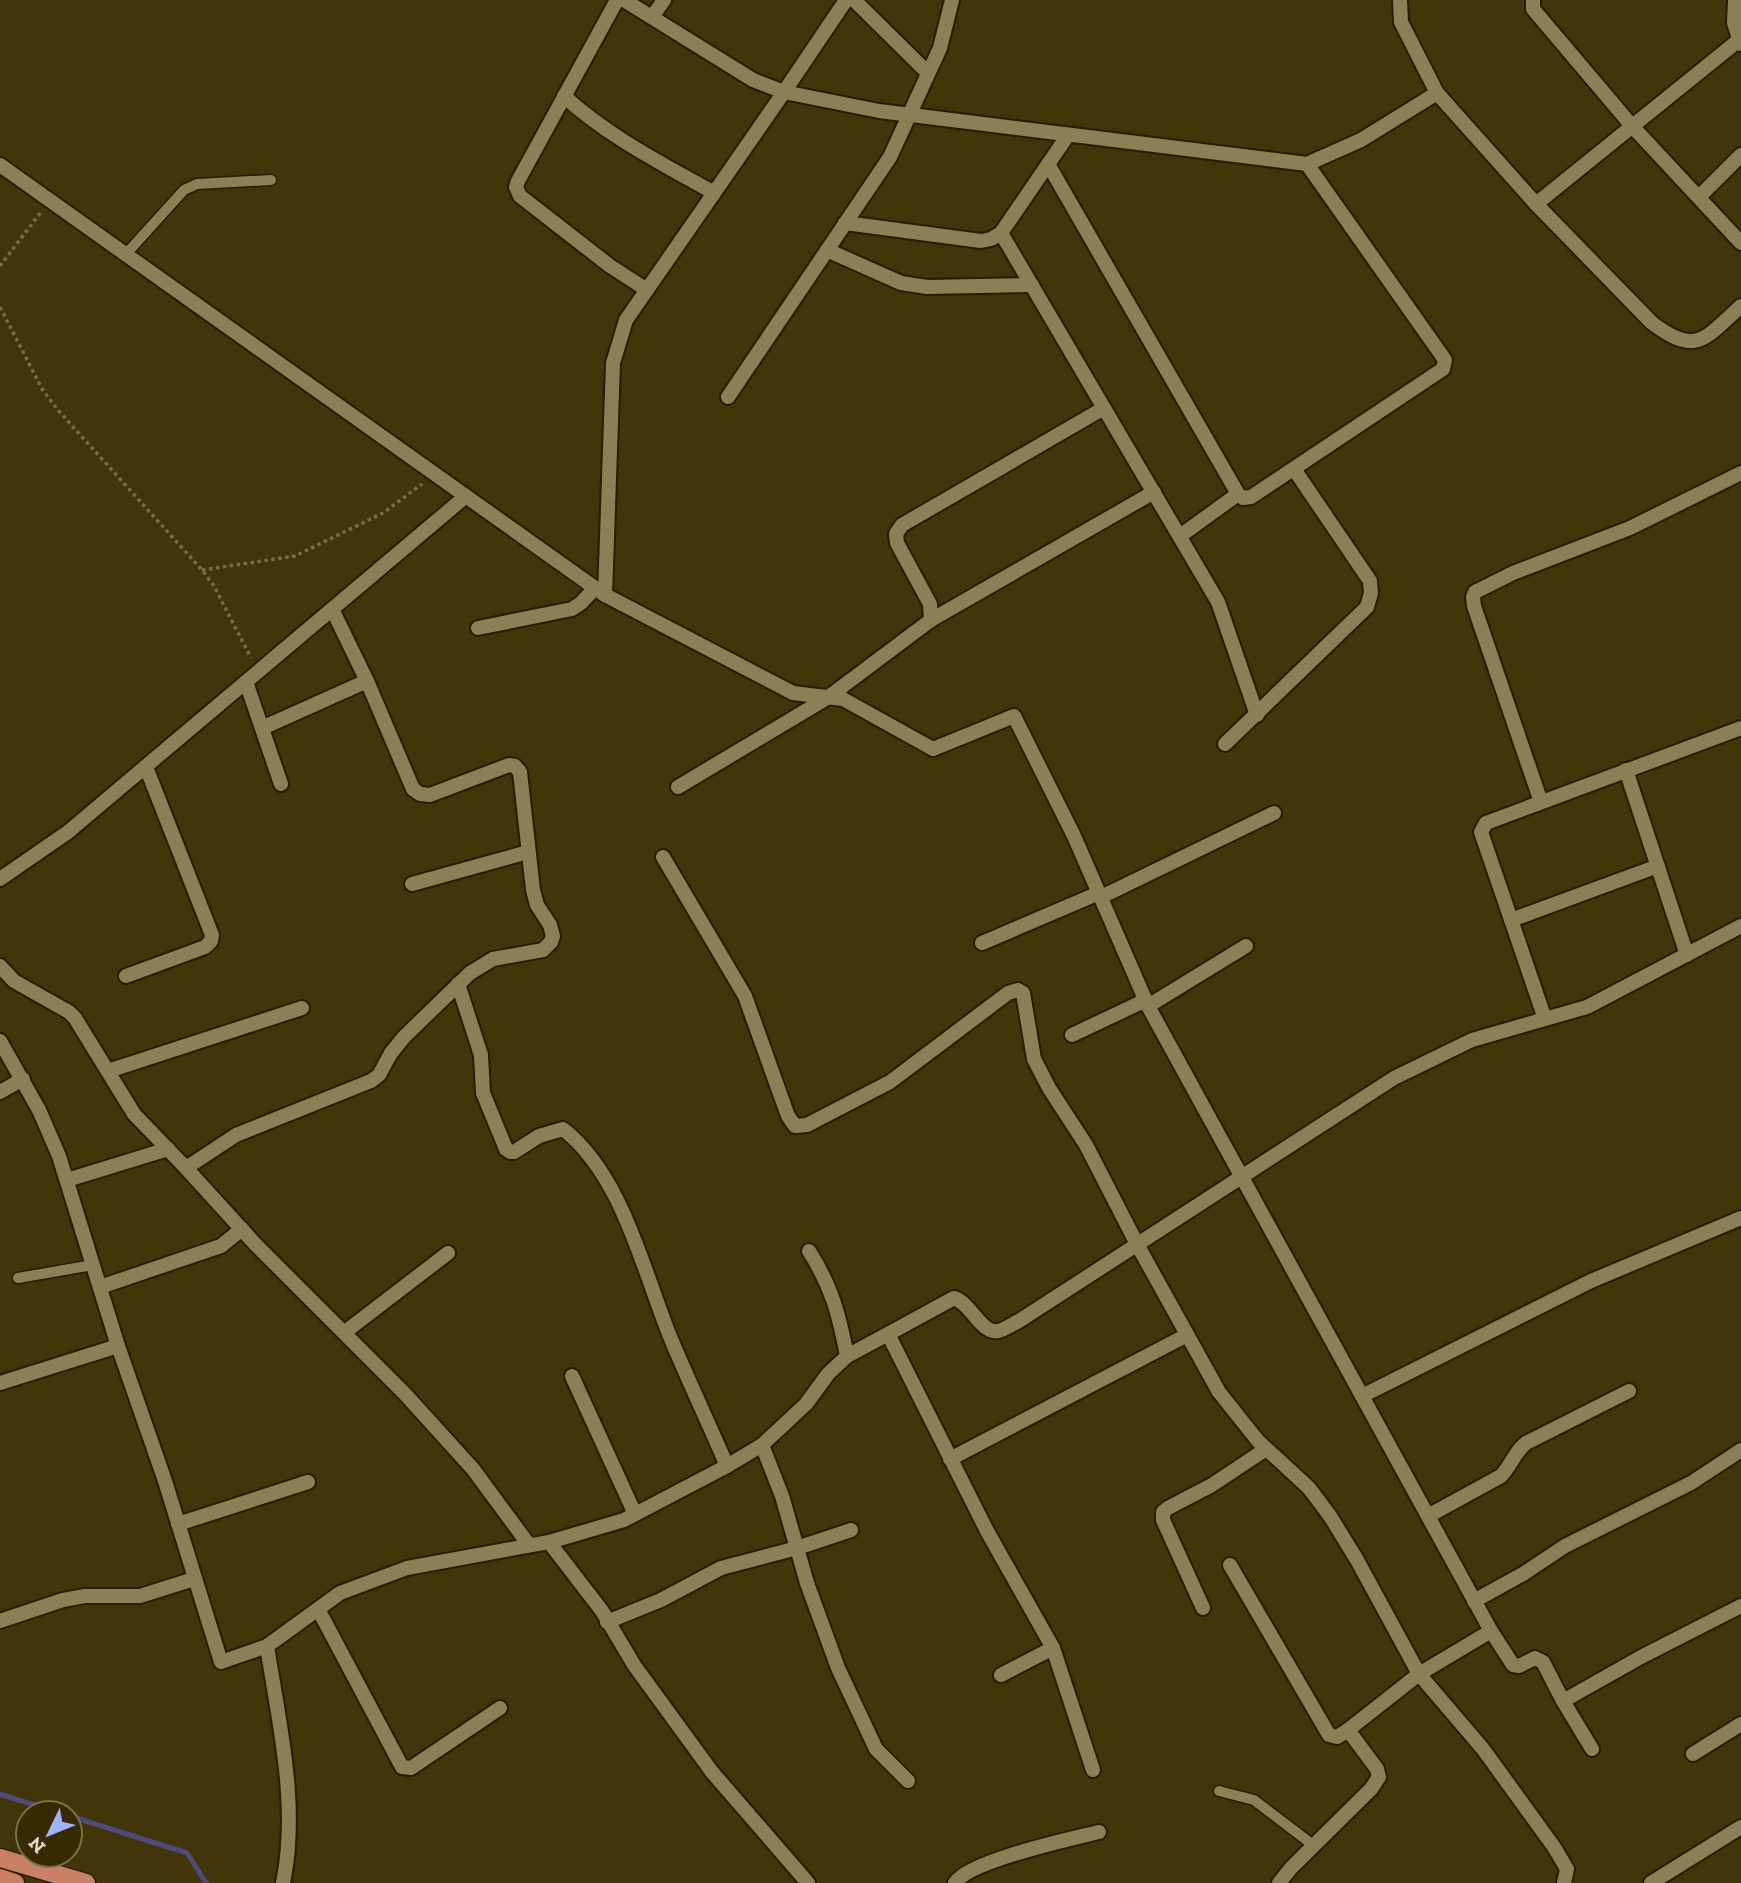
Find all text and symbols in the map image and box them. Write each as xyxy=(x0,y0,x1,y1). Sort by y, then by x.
north arrow xyxy=(14,1799,84,1869)
text: N xyxy=(24,1832,50,1858)

